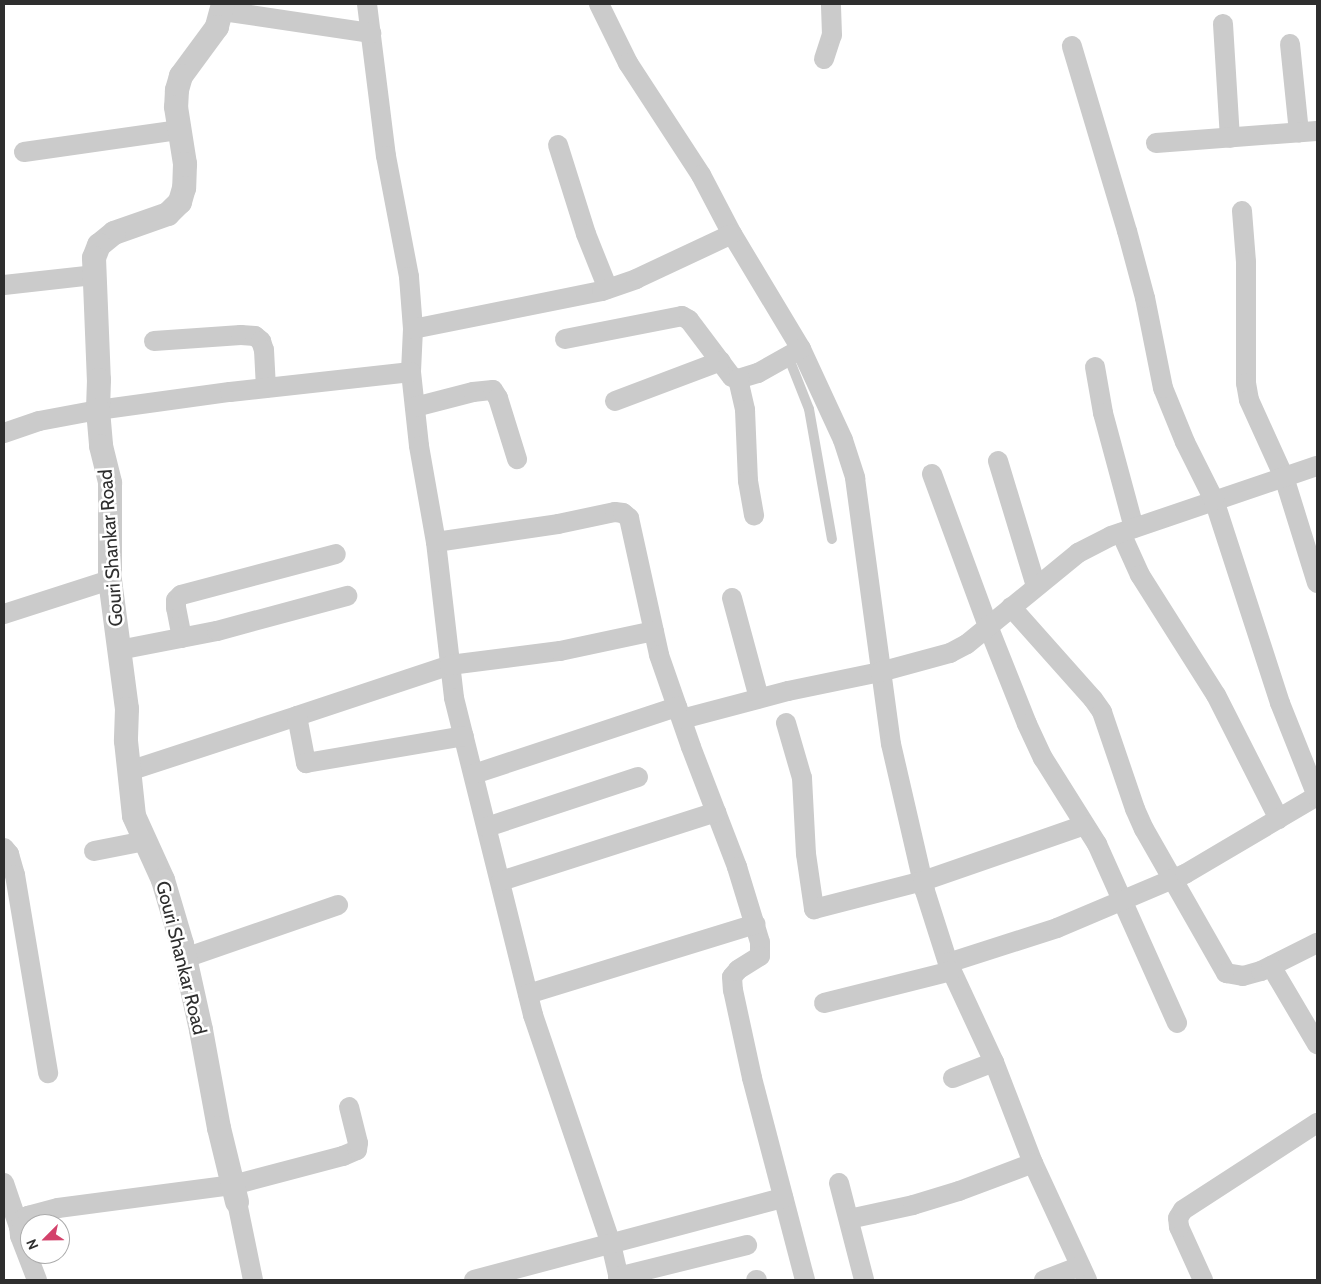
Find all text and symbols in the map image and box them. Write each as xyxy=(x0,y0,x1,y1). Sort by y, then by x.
street label: Gouri Shankar Road xyxy=(94,469,128,627)
street label: Gouri Shankar Road xyxy=(151,879,211,1037)
north arrow xyxy=(20,1214,70,1264)
text: N xyxy=(22,1236,42,1253)

